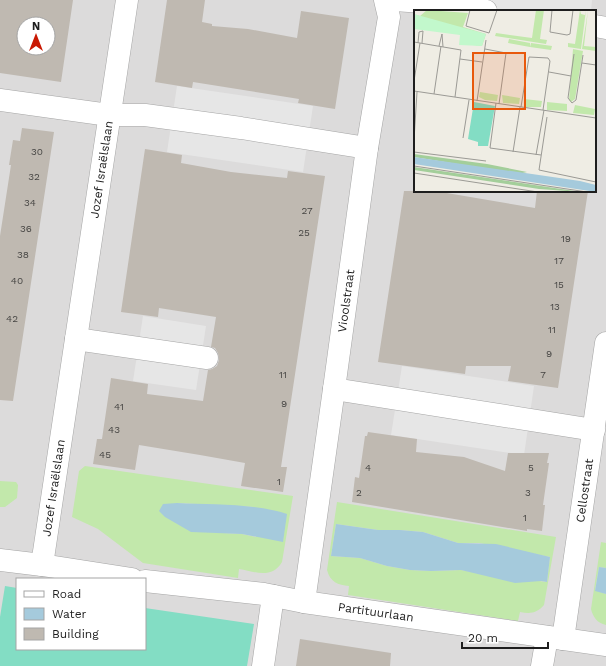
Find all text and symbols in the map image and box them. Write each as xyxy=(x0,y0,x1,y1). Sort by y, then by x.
inset map xyxy=(414,10,596,192)
north arrow xyxy=(16,16,56,56)
text: N xyxy=(32,20,40,33)
street label: Jozef Israëlslaan xyxy=(87,120,116,219)
house number: 30 xyxy=(31,146,43,157)
house number: 32 xyxy=(28,171,40,182)
house number: 34 xyxy=(24,197,36,208)
house number: 27 xyxy=(301,205,313,216)
house number: 36 xyxy=(20,223,32,234)
house number: 25 xyxy=(298,227,310,238)
house number: 19 xyxy=(561,233,571,244)
house number: 38 xyxy=(17,249,29,260)
house number: 17 xyxy=(554,255,564,266)
street label: Vioolstraat xyxy=(335,268,357,333)
house number: 40 xyxy=(11,275,23,286)
house number: 15 xyxy=(554,279,564,290)
house number: 13 xyxy=(550,301,560,312)
house number: 42 xyxy=(6,313,18,324)
house number: 11 xyxy=(548,324,556,335)
house number: 9 xyxy=(546,348,552,359)
house number: 11 xyxy=(279,369,287,380)
house number: 7 xyxy=(540,369,546,380)
house number: 9 xyxy=(281,398,287,409)
house number: 41 xyxy=(114,401,124,412)
house number: 43 xyxy=(108,424,120,435)
street label: Jozef Israëlslaan xyxy=(39,438,68,538)
house number: 45 xyxy=(99,449,111,460)
street label: Cellostraat xyxy=(573,458,596,523)
house number: 4 xyxy=(365,462,371,473)
house number: 5 xyxy=(528,462,534,473)
house number: 1 xyxy=(277,476,281,487)
house number: 2 xyxy=(356,487,362,498)
house number: 3 xyxy=(525,487,531,498)
house number: 1 xyxy=(523,512,527,523)
legend xyxy=(16,578,146,650)
text: Road xyxy=(52,587,81,601)
street label: Partituurlaan xyxy=(337,600,415,625)
text: Water xyxy=(52,607,87,621)
scale bar xyxy=(462,624,548,650)
text: Building xyxy=(52,627,99,641)
text: 20 m xyxy=(468,631,498,645)

